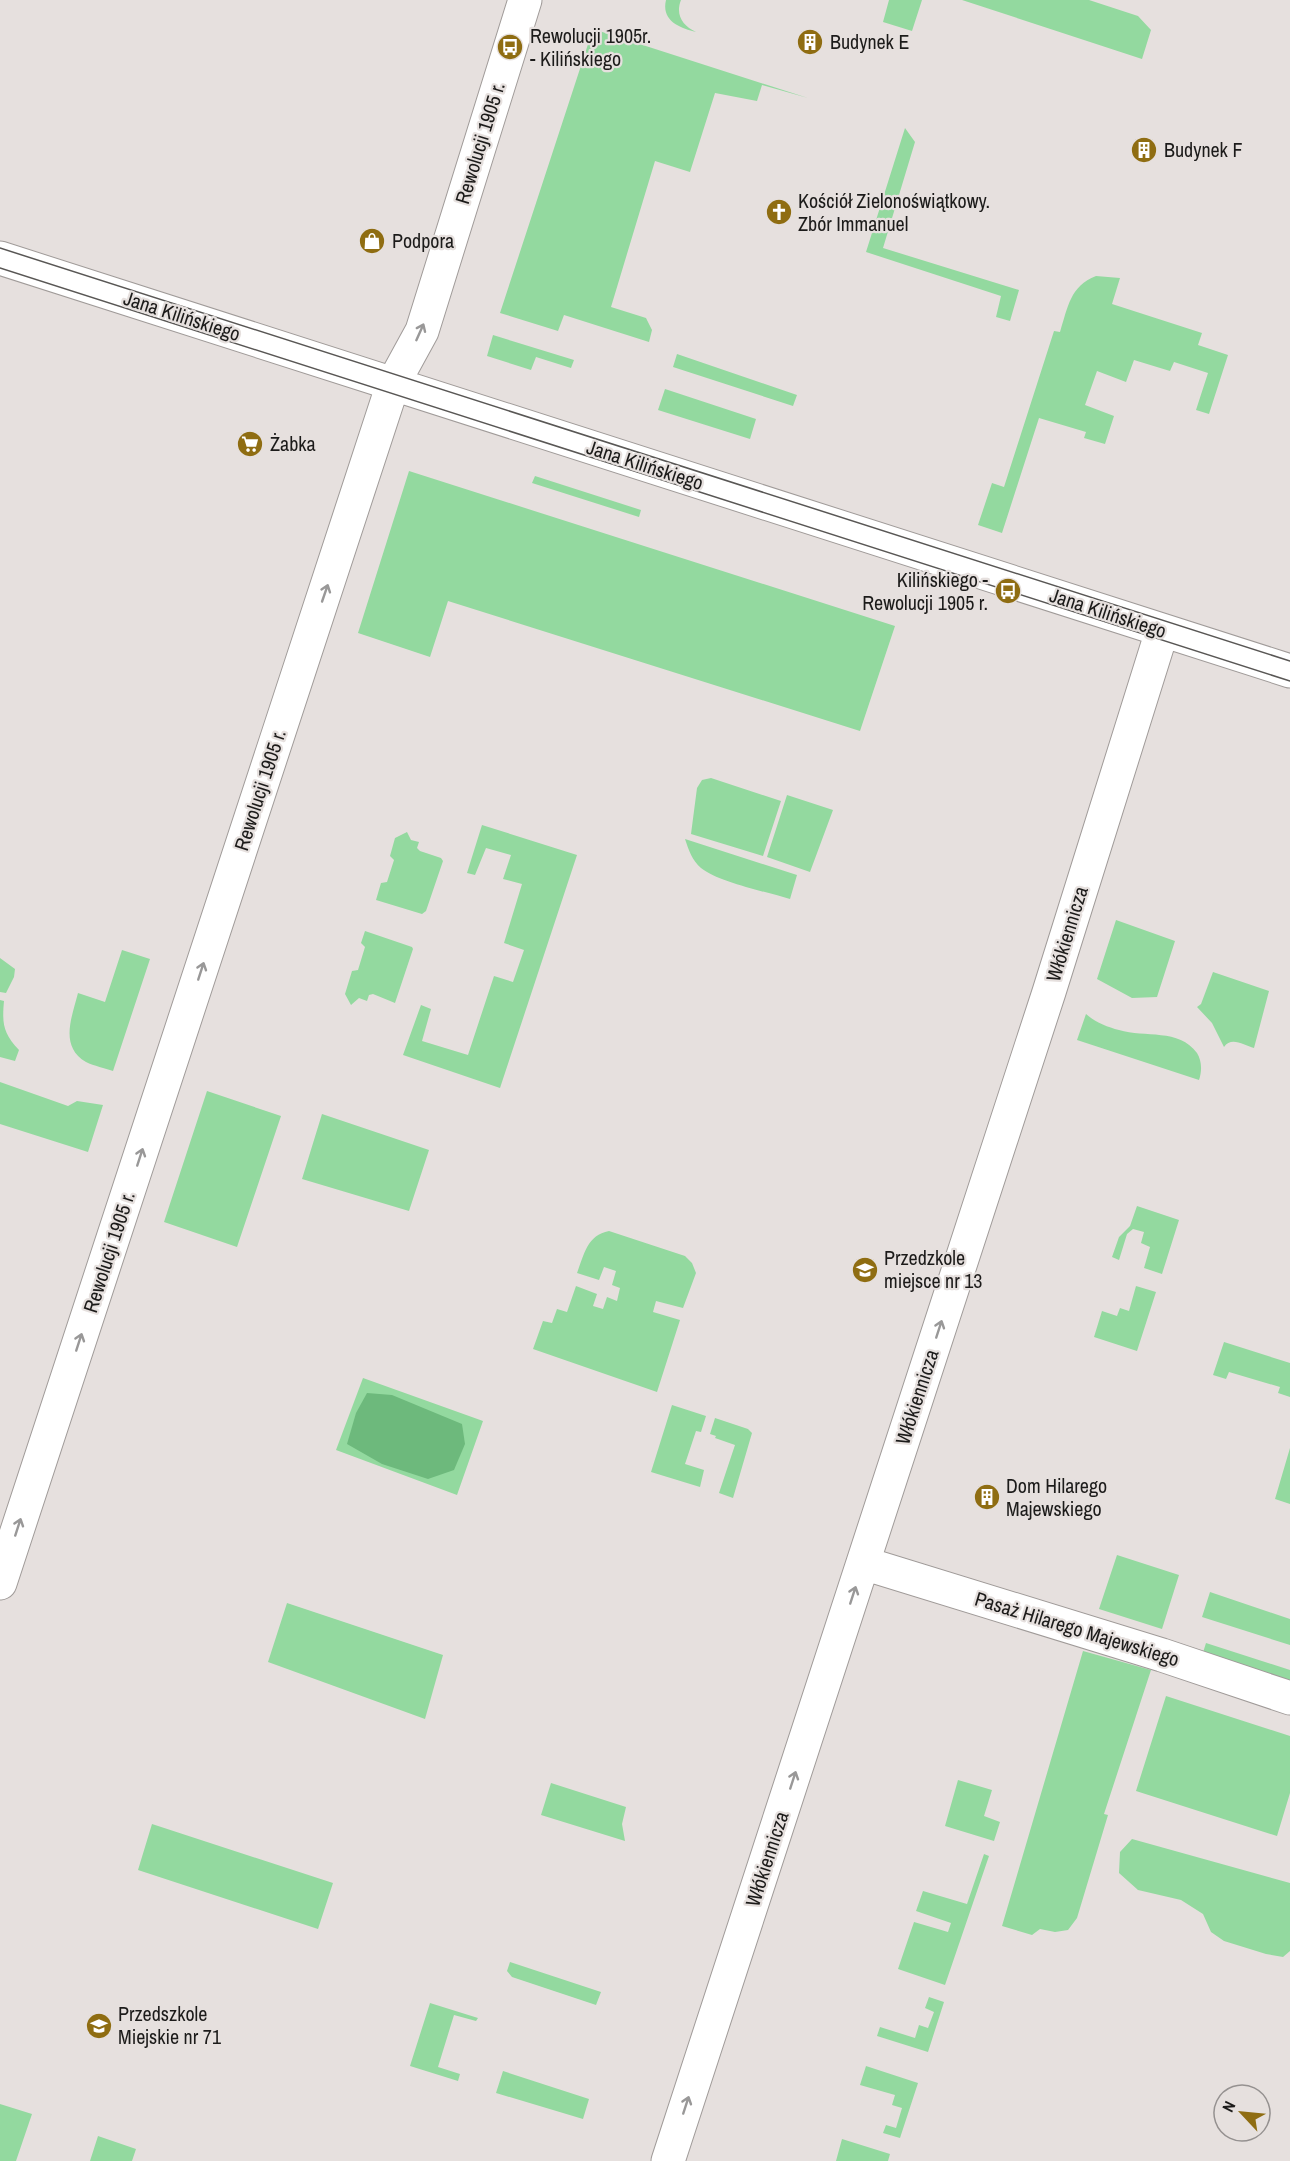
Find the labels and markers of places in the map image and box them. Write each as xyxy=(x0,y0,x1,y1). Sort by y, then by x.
place label: Rewolucji 1905r. - Kilińskiego xyxy=(530,22,651,72)
building icon: Budynek E xyxy=(795,27,825,57)
place label: Budynek E xyxy=(830,28,909,55)
bus stop icon: Rewolucji 1905r. - Kilińskiego xyxy=(495,32,525,62)
building icon: Budynek F xyxy=(1129,135,1159,165)
place label: Budynek F xyxy=(1164,136,1242,163)
place label: Kościół Zielonoświątkowy. Zbór Immanuel xyxy=(798,187,990,237)
church icon: Kościół Zielonoświątkowy. Zbór Immanuel xyxy=(764,197,794,227)
shop icon: Podpora xyxy=(357,226,387,256)
place label: Podpora xyxy=(392,227,454,254)
supermarket icon: Żabka xyxy=(235,429,265,459)
place label: Żabka xyxy=(270,430,316,457)
place label: Kilińskiego - Rewolucji 1905 r. xyxy=(862,566,989,616)
bus stop icon: Kilińskiego - Rewolucji 1905 r. xyxy=(993,576,1023,606)
place label: Przedzkole miejsce nr 13 xyxy=(884,1244,982,1294)
school or university icon: Przedzkole miejsce nr 13 xyxy=(850,1255,880,1285)
place label: Dom Hilarego Majewskiego xyxy=(1006,1472,1107,1522)
building icon: Dom Hilarego Majewskiego xyxy=(972,1482,1002,1512)
place label: Przedszkole Miejskie nr 71 xyxy=(118,2000,221,2050)
school or university icon: Przedszkole Miejskie nr 71 xyxy=(84,2011,114,2041)

